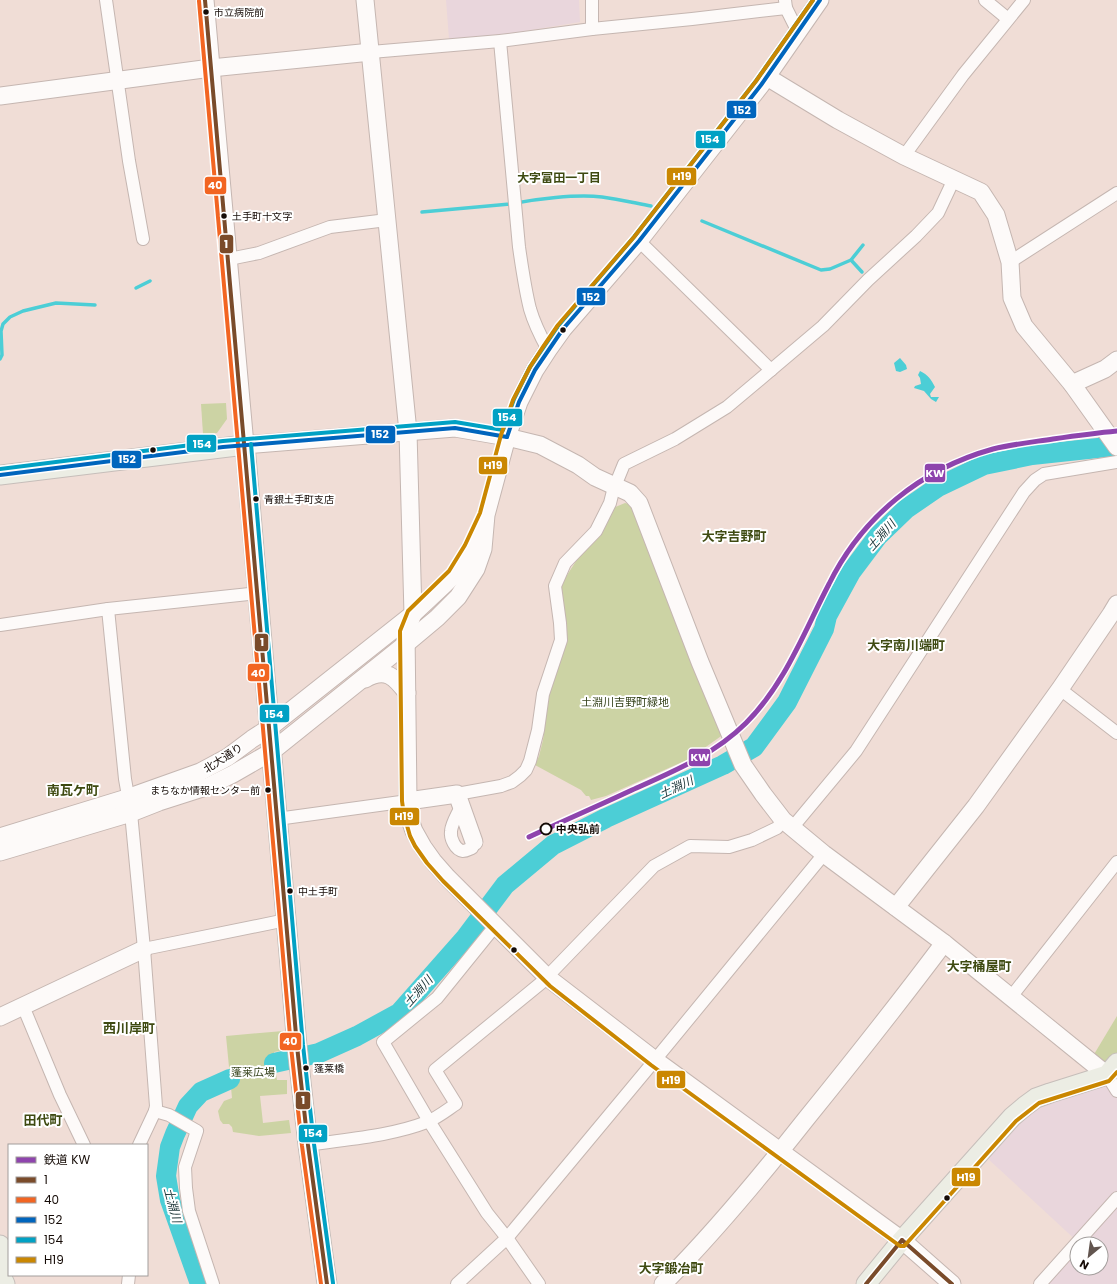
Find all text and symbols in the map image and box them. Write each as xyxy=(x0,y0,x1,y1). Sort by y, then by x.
place label: 市立病院前 xyxy=(214,5,264,20)
marker: 市立病院前 xyxy=(201,7,211,17)
line badge: 152 xyxy=(726,100,757,119)
text: 152 xyxy=(733,102,751,118)
line badge: 154 xyxy=(695,130,726,149)
text: 154 xyxy=(701,131,720,147)
line badge: H19 xyxy=(666,167,697,186)
text: H19 xyxy=(673,168,692,184)
district label: 大字富田一丁目 xyxy=(517,169,601,186)
line badge: 40 xyxy=(204,176,227,195)
text: 40 xyxy=(208,177,222,193)
place label: 土手町十文字 xyxy=(232,209,292,224)
marker: 土手町十文字 xyxy=(219,211,229,221)
line badge: 1 xyxy=(219,234,234,254)
text: 1 xyxy=(224,236,228,252)
line badge: 152 xyxy=(576,287,606,306)
text: 152 xyxy=(582,289,600,305)
unlabelled marker xyxy=(558,325,568,335)
line badge: 154 xyxy=(492,408,523,427)
text: 154 xyxy=(498,409,517,425)
line badge: 152 xyxy=(365,425,396,444)
text: 152 xyxy=(371,426,389,442)
line badge: 154 xyxy=(186,434,217,453)
text: 154 xyxy=(193,436,212,452)
unlabelled marker xyxy=(148,445,158,455)
line badge: 152 xyxy=(111,450,142,469)
text: 152 xyxy=(118,451,136,467)
line badge: H19 xyxy=(478,456,508,475)
text: H19 xyxy=(484,457,503,473)
line badge: KW xyxy=(924,463,946,483)
text: KW xyxy=(925,465,945,481)
place label: 青銀土手町支店 xyxy=(264,492,334,507)
marker: 青銀土手町支店 xyxy=(251,494,261,504)
water label: 土淵川 xyxy=(863,514,901,554)
district label: 大字吉野町 xyxy=(701,527,767,546)
line badge: 1 xyxy=(254,633,269,652)
text: 1 xyxy=(260,634,264,650)
district label: 大字南川端町 xyxy=(867,636,945,655)
line badge: 40 xyxy=(247,663,270,682)
text: 40 xyxy=(251,665,265,681)
park label: 土淵川吉野町緑地 xyxy=(581,694,669,710)
line badge: 154 xyxy=(259,704,290,723)
text: 154 xyxy=(265,706,284,722)
street label: 北大通り xyxy=(200,739,246,777)
line badge: KW xyxy=(688,748,711,767)
text: KW xyxy=(690,749,710,765)
water label: 土淵川 xyxy=(656,771,698,802)
district label: 南瓦ケ町 xyxy=(47,781,99,800)
place label: まちなか情報センター前 xyxy=(150,783,260,798)
marker: まちなか情報センター前 xyxy=(263,785,273,795)
line badge: H19 xyxy=(389,807,420,826)
text: H19 xyxy=(395,808,414,824)
place label: 中央弘前 xyxy=(556,821,600,837)
marker: 中央弘前 xyxy=(539,822,553,836)
place label: 中土手町 xyxy=(298,884,338,899)
marker: 中土手町 xyxy=(285,886,295,896)
unlabelled marker xyxy=(509,945,519,955)
district label: 大字桶屋町 xyxy=(946,957,1012,976)
water label: 土淵川 xyxy=(400,970,438,1010)
district label: 西川岸町 xyxy=(103,1019,155,1038)
line badge: 40 xyxy=(279,1032,302,1051)
text: 40 xyxy=(283,1033,297,1049)
place label: 蓬莱橋 xyxy=(314,1061,344,1076)
marker: 蓬莱橋 xyxy=(301,1063,311,1073)
park label: 蓬莱広場 xyxy=(231,1064,275,1080)
line badge: H19 xyxy=(656,1070,686,1089)
text: H19 xyxy=(662,1072,681,1088)
line badge: 1 xyxy=(295,1091,311,1110)
text: 1 xyxy=(301,1092,305,1108)
district label: 田代町 xyxy=(23,1111,63,1130)
line badge: 154 xyxy=(298,1124,328,1143)
text: 154 xyxy=(304,1125,323,1141)
legend xyxy=(8,1144,148,1276)
text: 鉄道 KW xyxy=(44,1151,90,1168)
line badge: H19 xyxy=(951,1167,981,1187)
text: H19 xyxy=(957,1169,976,1185)
text: 1 xyxy=(44,1171,48,1188)
water label: 土淵川 xyxy=(160,1185,186,1227)
text: 40 xyxy=(44,1191,59,1208)
unlabelled marker xyxy=(942,1193,952,1203)
text: 152 xyxy=(44,1211,62,1228)
text: 154 xyxy=(44,1231,63,1248)
north arrow xyxy=(1069,1236,1109,1276)
text: H19 xyxy=(44,1251,64,1268)
text: N xyxy=(1077,1256,1092,1274)
district label: 大字鍛冶町 xyxy=(638,1259,704,1278)

